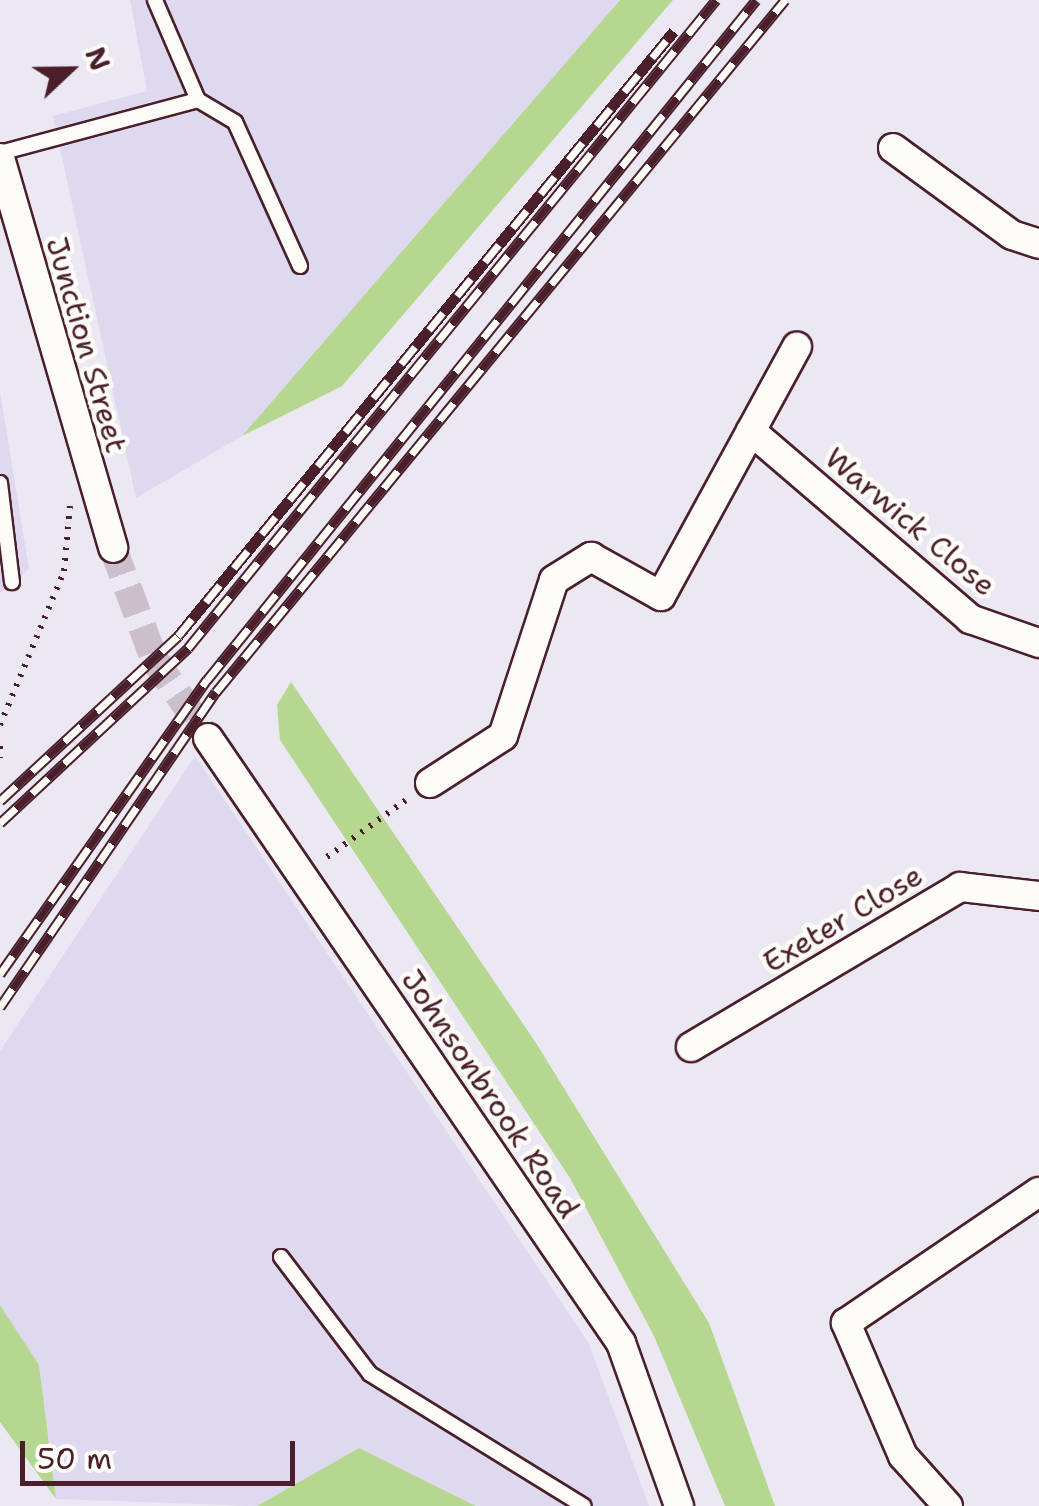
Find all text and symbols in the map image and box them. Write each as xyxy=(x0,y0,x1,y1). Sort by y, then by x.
north arrow xyxy=(20,20,120,120)
text: N xyxy=(76,41,120,76)
street label: Junction Street xyxy=(38,233,134,457)
street label: Warwick Close xyxy=(817,440,1003,604)
street label: Exeter Close xyxy=(757,857,929,981)
street label: Johnsonbrook Road xyxy=(393,963,587,1225)
scale bar xyxy=(25,1421,300,1483)
text: 50 m xyxy=(37,1438,112,1479)

